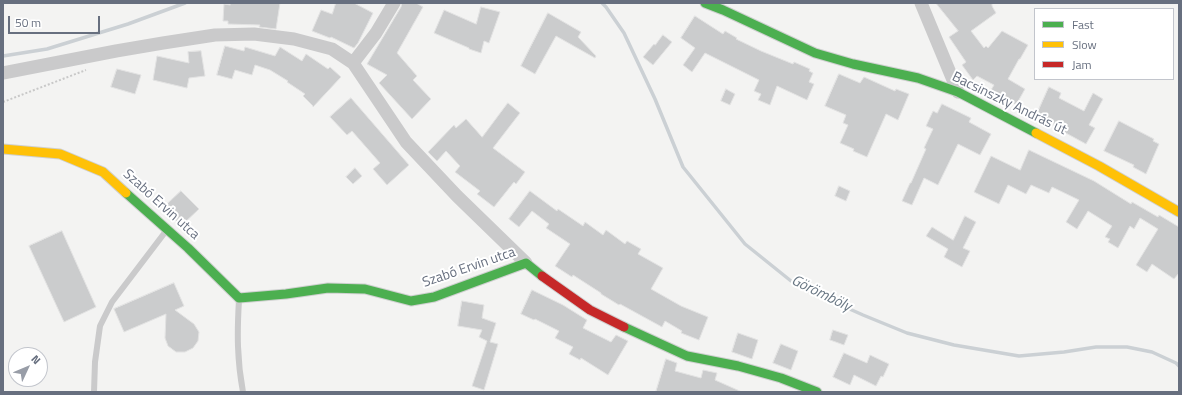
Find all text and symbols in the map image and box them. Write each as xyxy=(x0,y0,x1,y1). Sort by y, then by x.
scale bar xyxy=(10,8,102,34)
legend xyxy=(1034,8,1174,80)
text: 50 m xyxy=(15,13,41,32)
text: Fast xyxy=(1072,15,1094,34)
text: Slow xyxy=(1072,35,1097,54)
text: Jam xyxy=(1072,55,1092,74)
street label: Bacsinszky András út xyxy=(949,69,1069,139)
street label: Szabó Ervin utca xyxy=(119,166,203,244)
street label: Szabó Ervin utca xyxy=(420,244,518,292)
water label: Görömböly xyxy=(788,272,854,316)
north arrow xyxy=(8,347,48,387)
text: N xyxy=(28,351,44,368)

